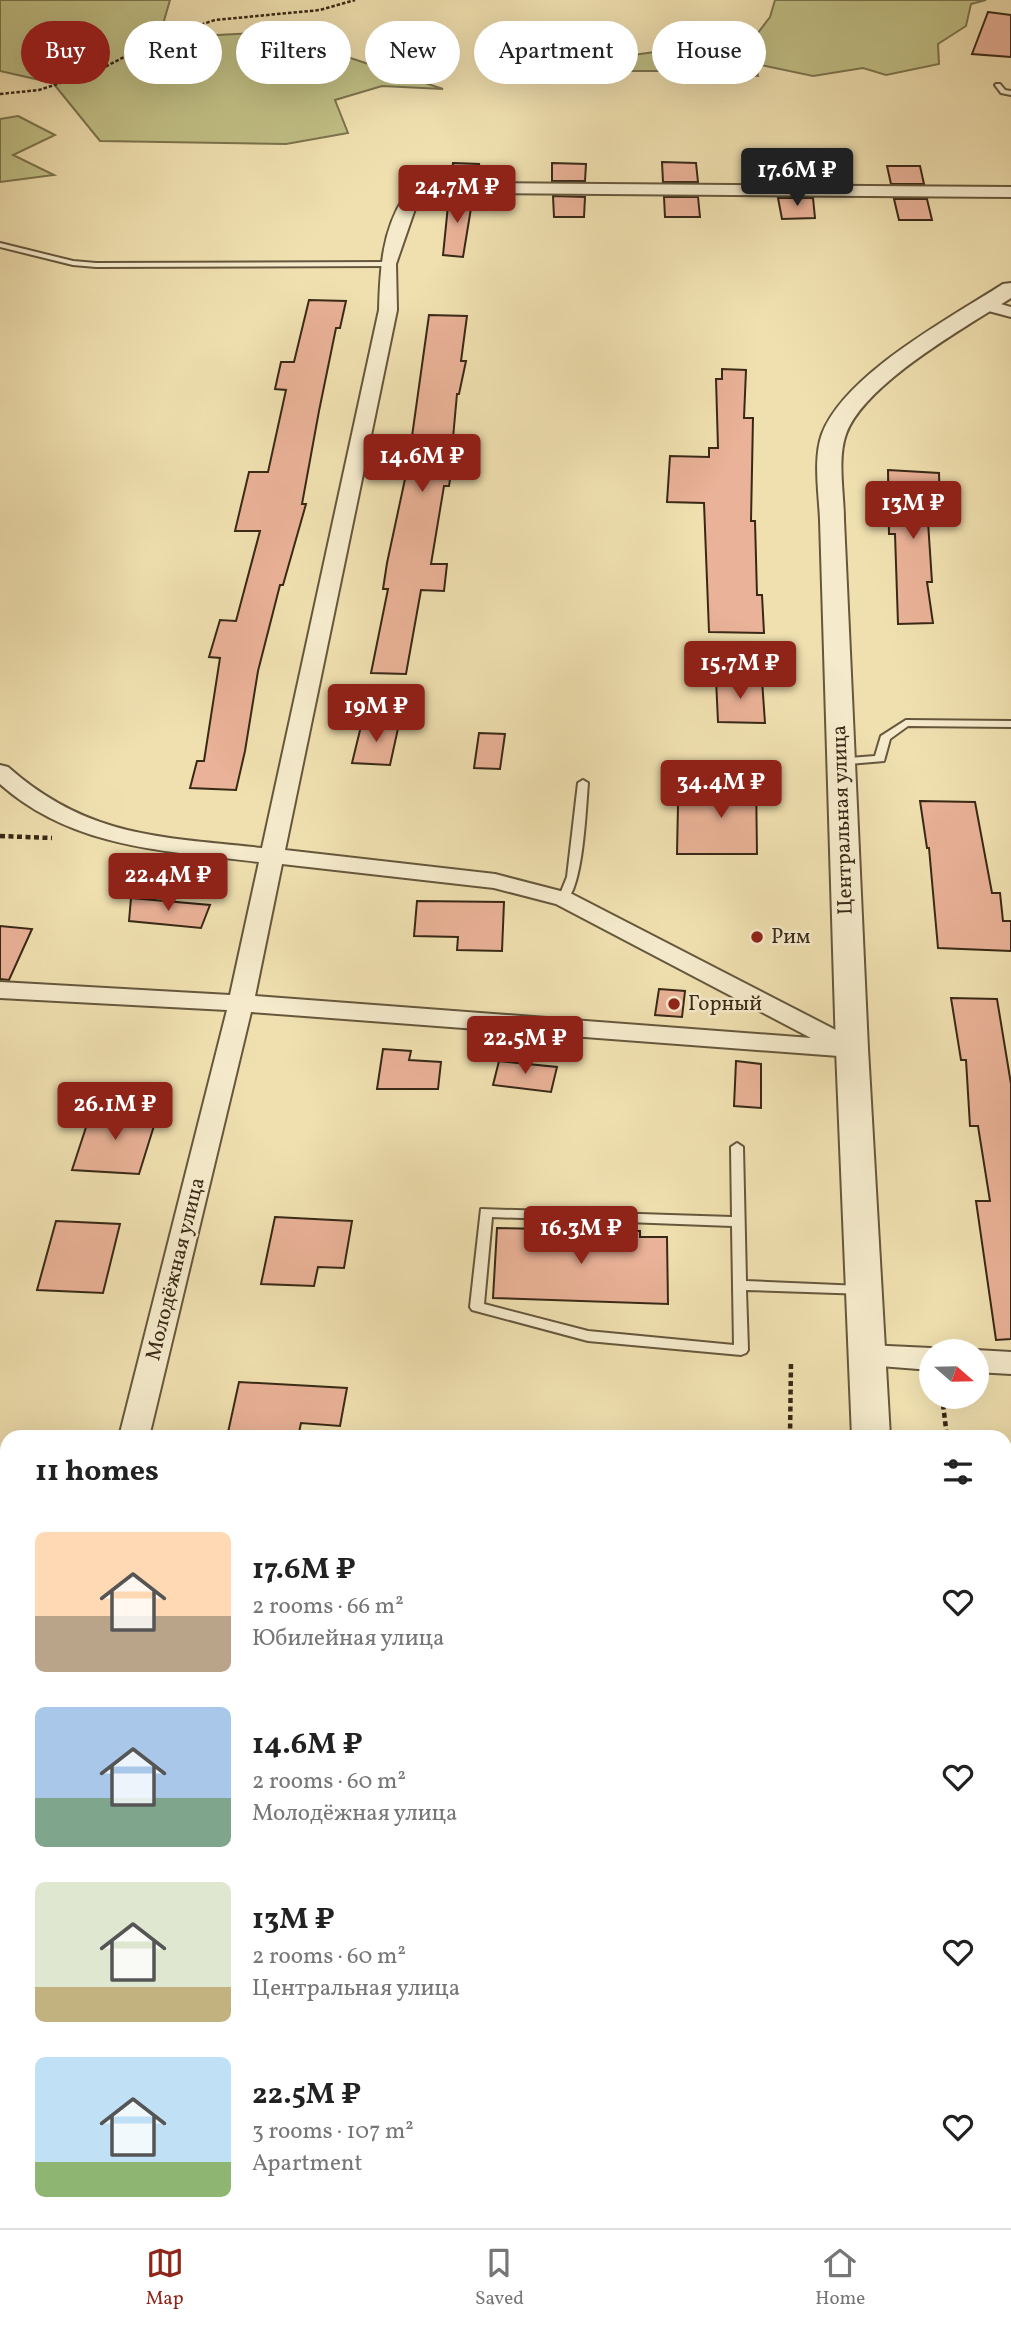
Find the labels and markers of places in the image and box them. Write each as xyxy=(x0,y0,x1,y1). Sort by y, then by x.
pin: 17.6M ₽ xyxy=(732,148,862,208)
pin: 24.7M ₽ xyxy=(392,166,522,225)
pin: 14.6M ₽ xyxy=(357,434,487,494)
pin: 13M ₽ xyxy=(864,482,962,541)
pin: 15.7M ₽ xyxy=(675,642,805,701)
pin: 19M ₽ xyxy=(327,684,425,744)
pin: 34.4M ₽ xyxy=(656,760,786,820)
pin: 22.4M ₽ xyxy=(103,853,233,913)
place label: Рим xyxy=(771,923,810,952)
marker: Рим xyxy=(749,929,765,945)
place label: Горный xyxy=(688,990,762,1019)
marker: Горный xyxy=(666,996,682,1012)
pin: 22.5M ₽ xyxy=(460,1016,590,1076)
pin: 26.1M ₽ xyxy=(50,1082,180,1142)
pin: 16.3M ₽ xyxy=(516,1206,646,1266)

